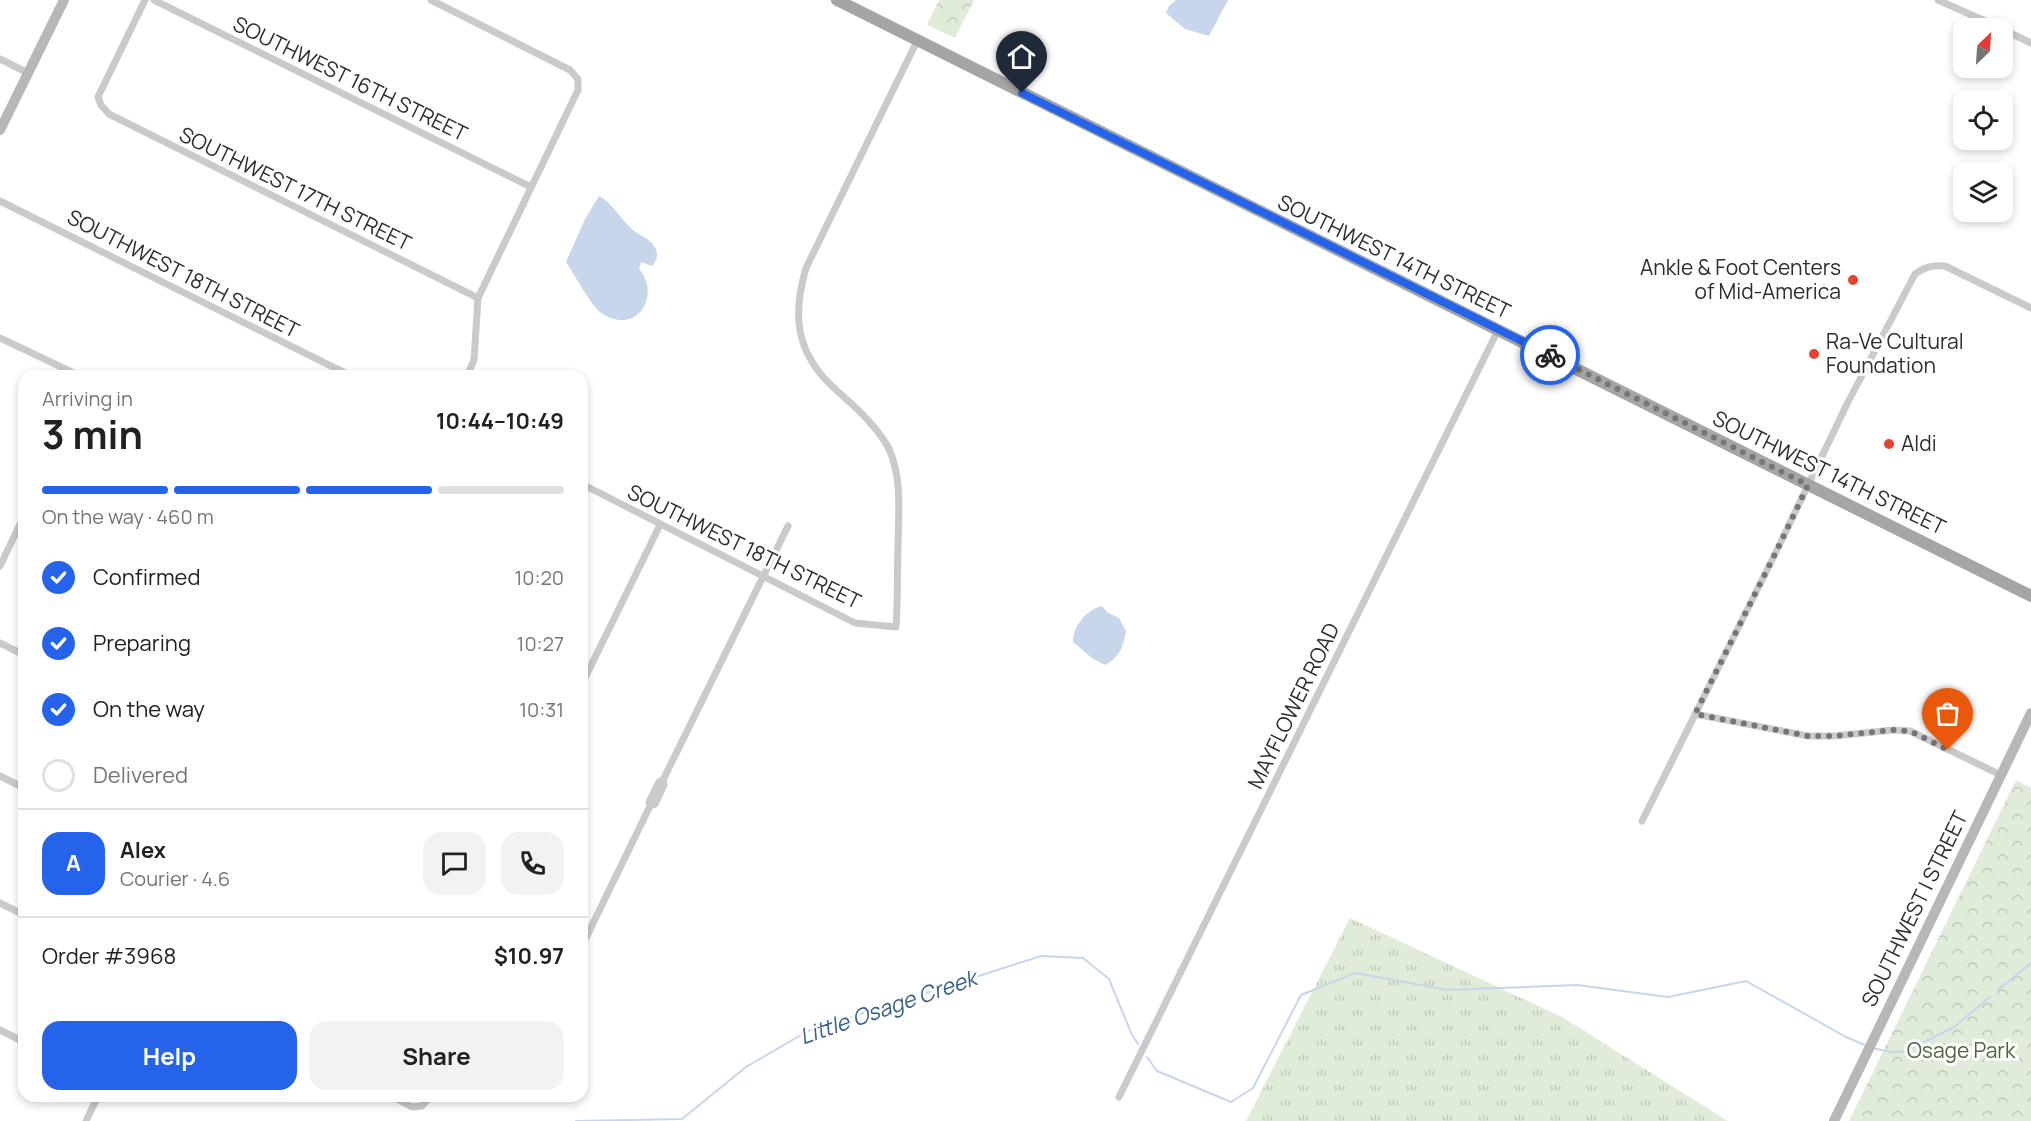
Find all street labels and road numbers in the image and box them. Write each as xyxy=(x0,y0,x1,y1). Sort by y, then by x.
street label: SOUTHWEST 16TH STREET xyxy=(229,9,473,147)
street label: SOUTHWEST 17TH STREET xyxy=(175,120,417,257)
street label: SOUTHWEST 14TH STREET xyxy=(1273,188,1516,325)
street label: SOUTHWEST 18TH STREET xyxy=(63,202,305,344)
street label: SOUTHWEST 14TH STREET xyxy=(1708,404,1951,541)
street label: SOUTHWEST 18TH STREET xyxy=(623,477,866,615)
street label: MAYFLOWER ROAD xyxy=(1241,618,1345,793)
street label: SOUTHWEST I STREET xyxy=(1855,806,1974,1011)

